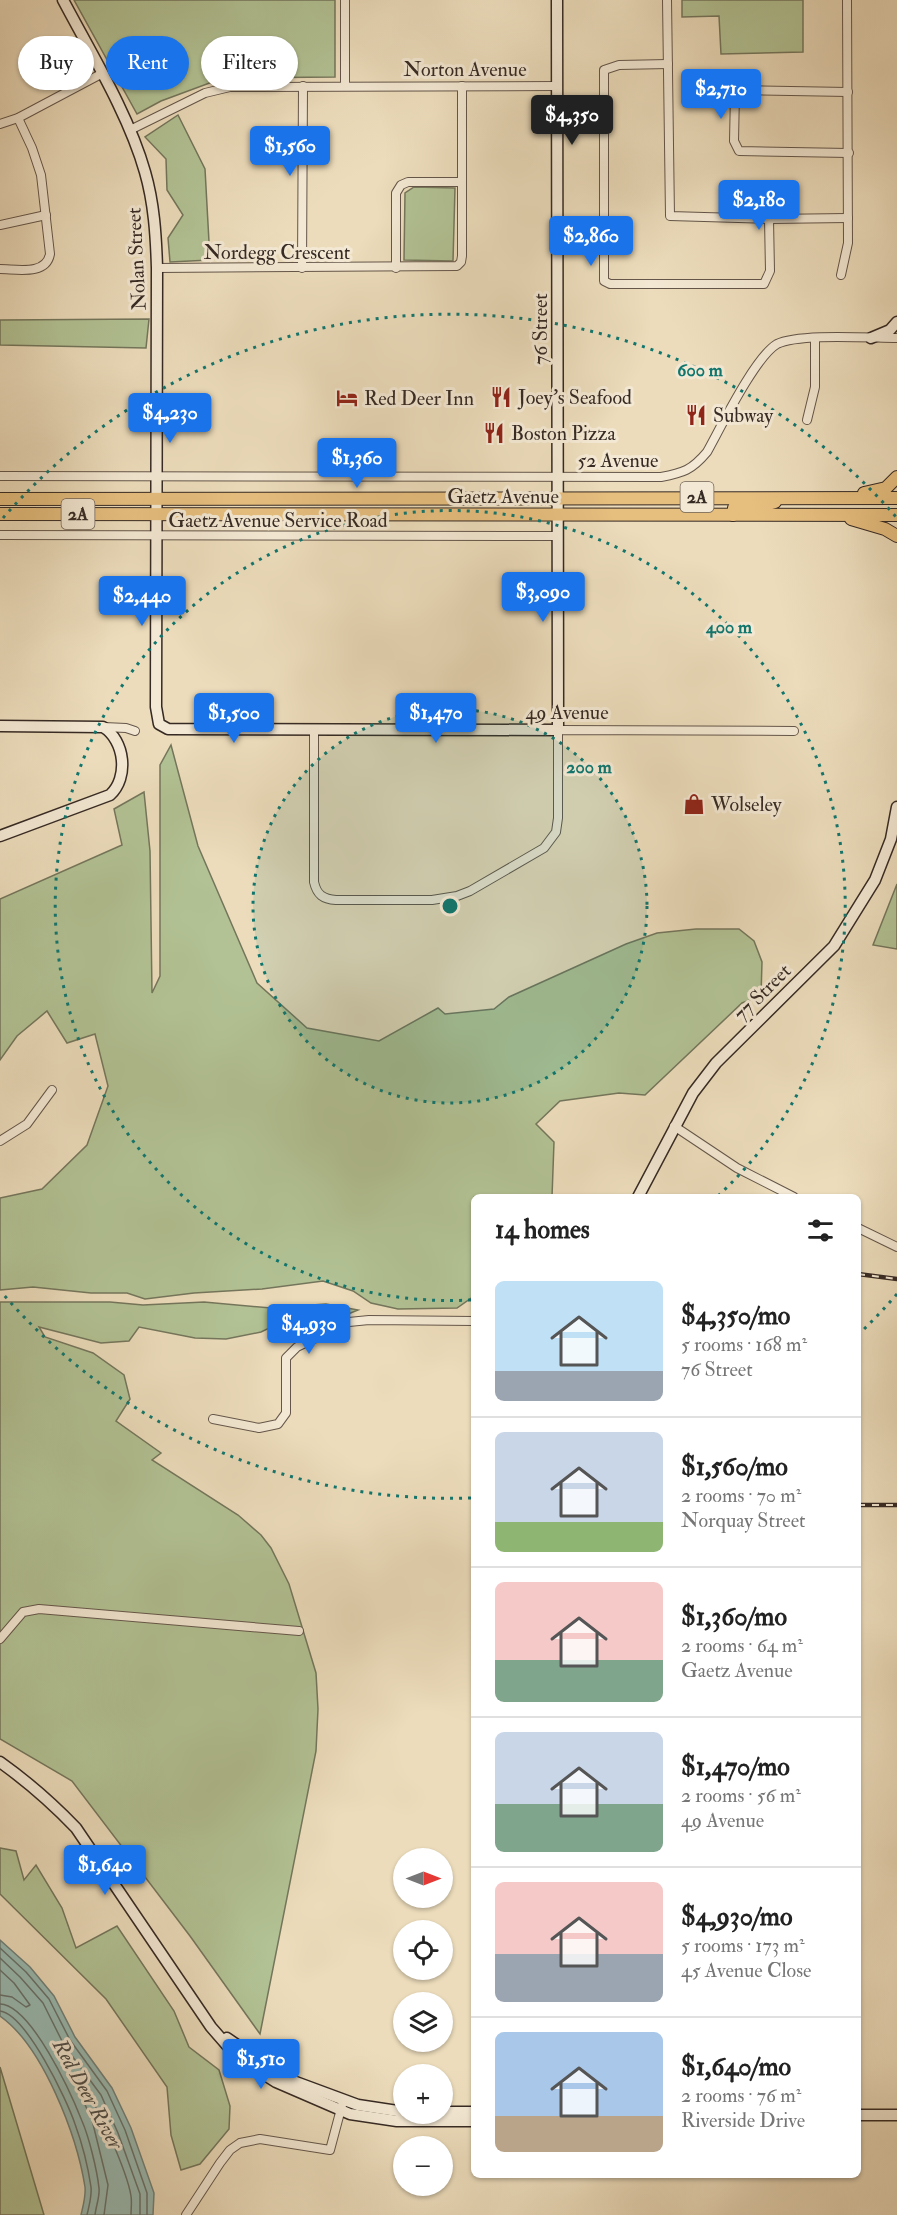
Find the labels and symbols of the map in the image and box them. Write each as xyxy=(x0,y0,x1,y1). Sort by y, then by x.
street label: Norton Avenue xyxy=(404,57,527,82)
pin: $2,710 xyxy=(672,69,770,120)
pin: $4,350 xyxy=(523,95,621,146)
pin: $1,560 xyxy=(241,126,339,177)
pin: $2,180 xyxy=(710,180,808,231)
street label: Nolan Street xyxy=(121,206,152,311)
pin: $2,860 xyxy=(542,216,640,267)
street label: Nordegg Crescent xyxy=(204,240,351,265)
street label: 76 Street xyxy=(528,293,553,365)
text: 600 m xyxy=(677,359,724,382)
restaurant icon: Joey's Seafood xyxy=(489,385,513,409)
place label: Joey's Seafood xyxy=(517,385,632,410)
hotel icon: Red Deer Inn xyxy=(335,386,359,410)
place label: Red Deer Inn xyxy=(364,386,474,411)
pin: $4,230 xyxy=(121,393,219,444)
restaurant icon: Subway xyxy=(684,403,708,427)
place label: Subway xyxy=(713,403,774,428)
restaurant icon: Boston Pizza xyxy=(482,421,506,445)
place label: Boston Pizza xyxy=(511,421,616,446)
pin: $1,360 xyxy=(308,438,406,489)
street label: 52 Avenue xyxy=(578,448,658,473)
road number: 2A xyxy=(680,482,714,512)
street label: Gaetz Avenue xyxy=(447,484,559,509)
road number: 2A xyxy=(62,499,94,529)
street label: Gaetz Avenue Service Road xyxy=(168,508,388,533)
pin: $3,090 xyxy=(494,572,592,623)
pin: $2,440 xyxy=(93,576,191,627)
text: 400 m xyxy=(705,616,753,639)
pin: $1,500 xyxy=(185,693,283,744)
pin: $1,470 xyxy=(387,693,485,744)
street label: 49 Avenue xyxy=(525,700,609,725)
text: 200 m xyxy=(566,756,613,779)
shop icon: Wolseley xyxy=(682,792,706,816)
place label: Wolseley xyxy=(710,792,783,817)
centre of rings xyxy=(440,896,460,916)
street label: 77 Street xyxy=(728,958,797,1026)
pin: $4,930 xyxy=(260,1304,358,1355)
pin: $1,640 xyxy=(56,1845,154,1896)
north arrow xyxy=(393,1848,453,1908)
water label: Red Deer River xyxy=(46,2033,130,2155)
pin: $1,510 xyxy=(212,2039,310,2090)

